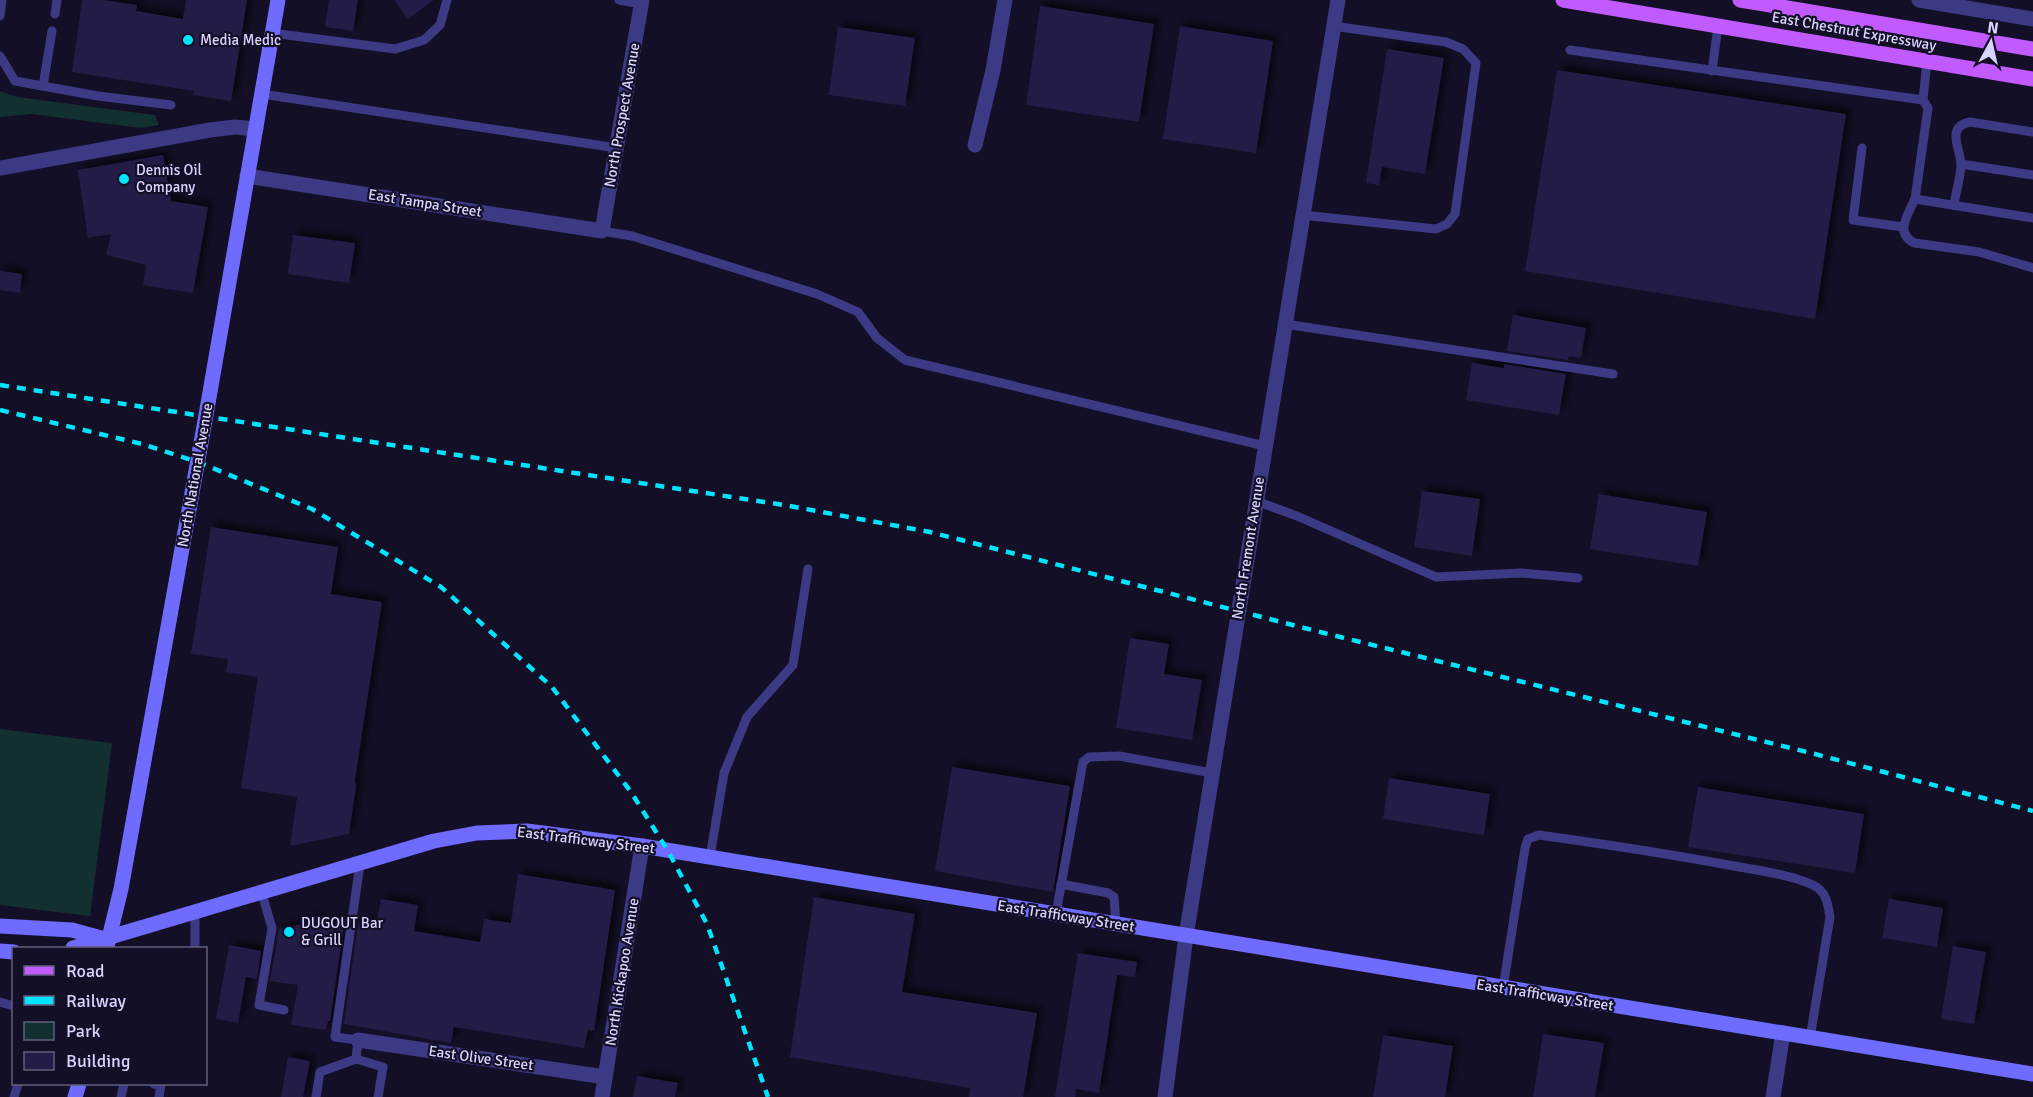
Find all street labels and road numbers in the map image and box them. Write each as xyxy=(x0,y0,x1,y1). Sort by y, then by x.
street label: East Chestnut Expressway xyxy=(1770,8,1938,54)
street label: North Prospect Avenue xyxy=(600,41,644,189)
street label: East Tampa Street xyxy=(367,185,483,221)
street label: North National Avenue xyxy=(173,402,217,548)
street label: North Fremont Avenue xyxy=(1228,475,1268,621)
street label: East Trafficway Street xyxy=(516,823,656,857)
street label: East Trafficway Street xyxy=(996,896,1136,936)
street label: North Kickapoo Avenue xyxy=(601,897,643,1047)
street label: East Trafficway Street xyxy=(1475,975,1615,1015)
street label: East Olive Street xyxy=(427,1042,535,1074)

